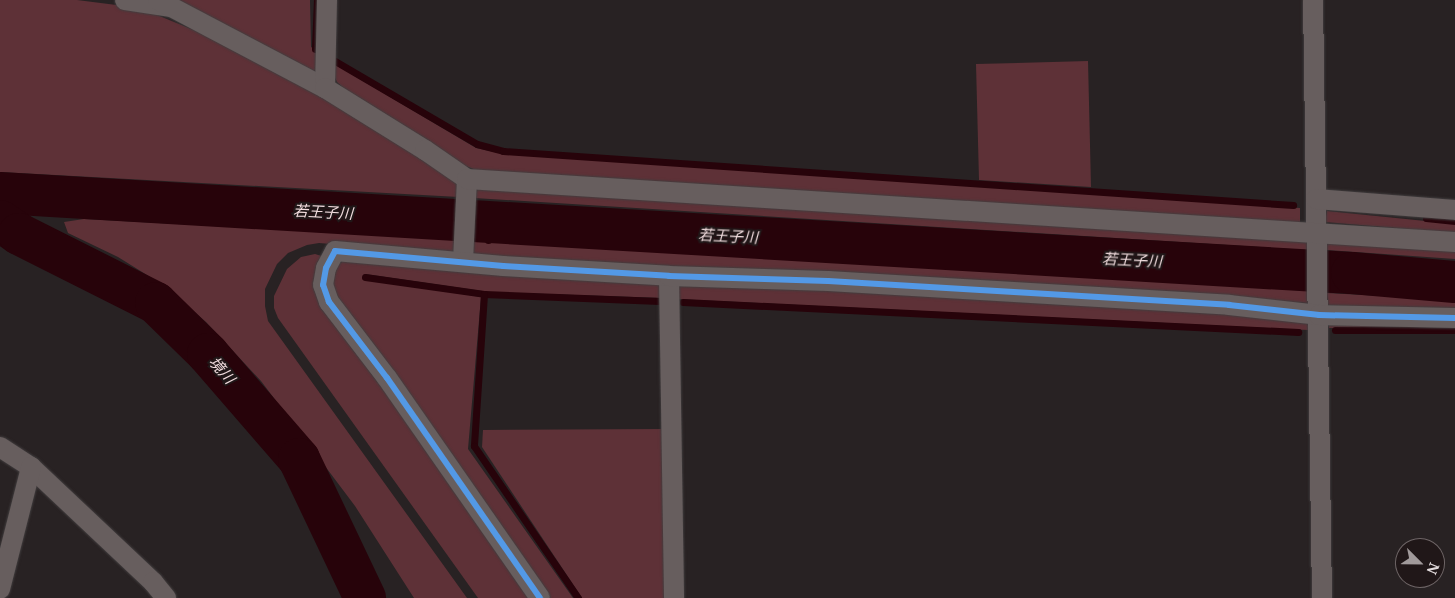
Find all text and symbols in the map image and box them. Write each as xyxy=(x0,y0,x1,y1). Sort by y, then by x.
water label: 若王子川 xyxy=(293,201,353,223)
water label: 若王子川 xyxy=(698,225,758,247)
water label: 若王子川 xyxy=(1102,249,1162,271)
water label: 境川 xyxy=(205,353,239,387)
north arrow xyxy=(1395,538,1445,588)
text: N xyxy=(1422,560,1444,577)

